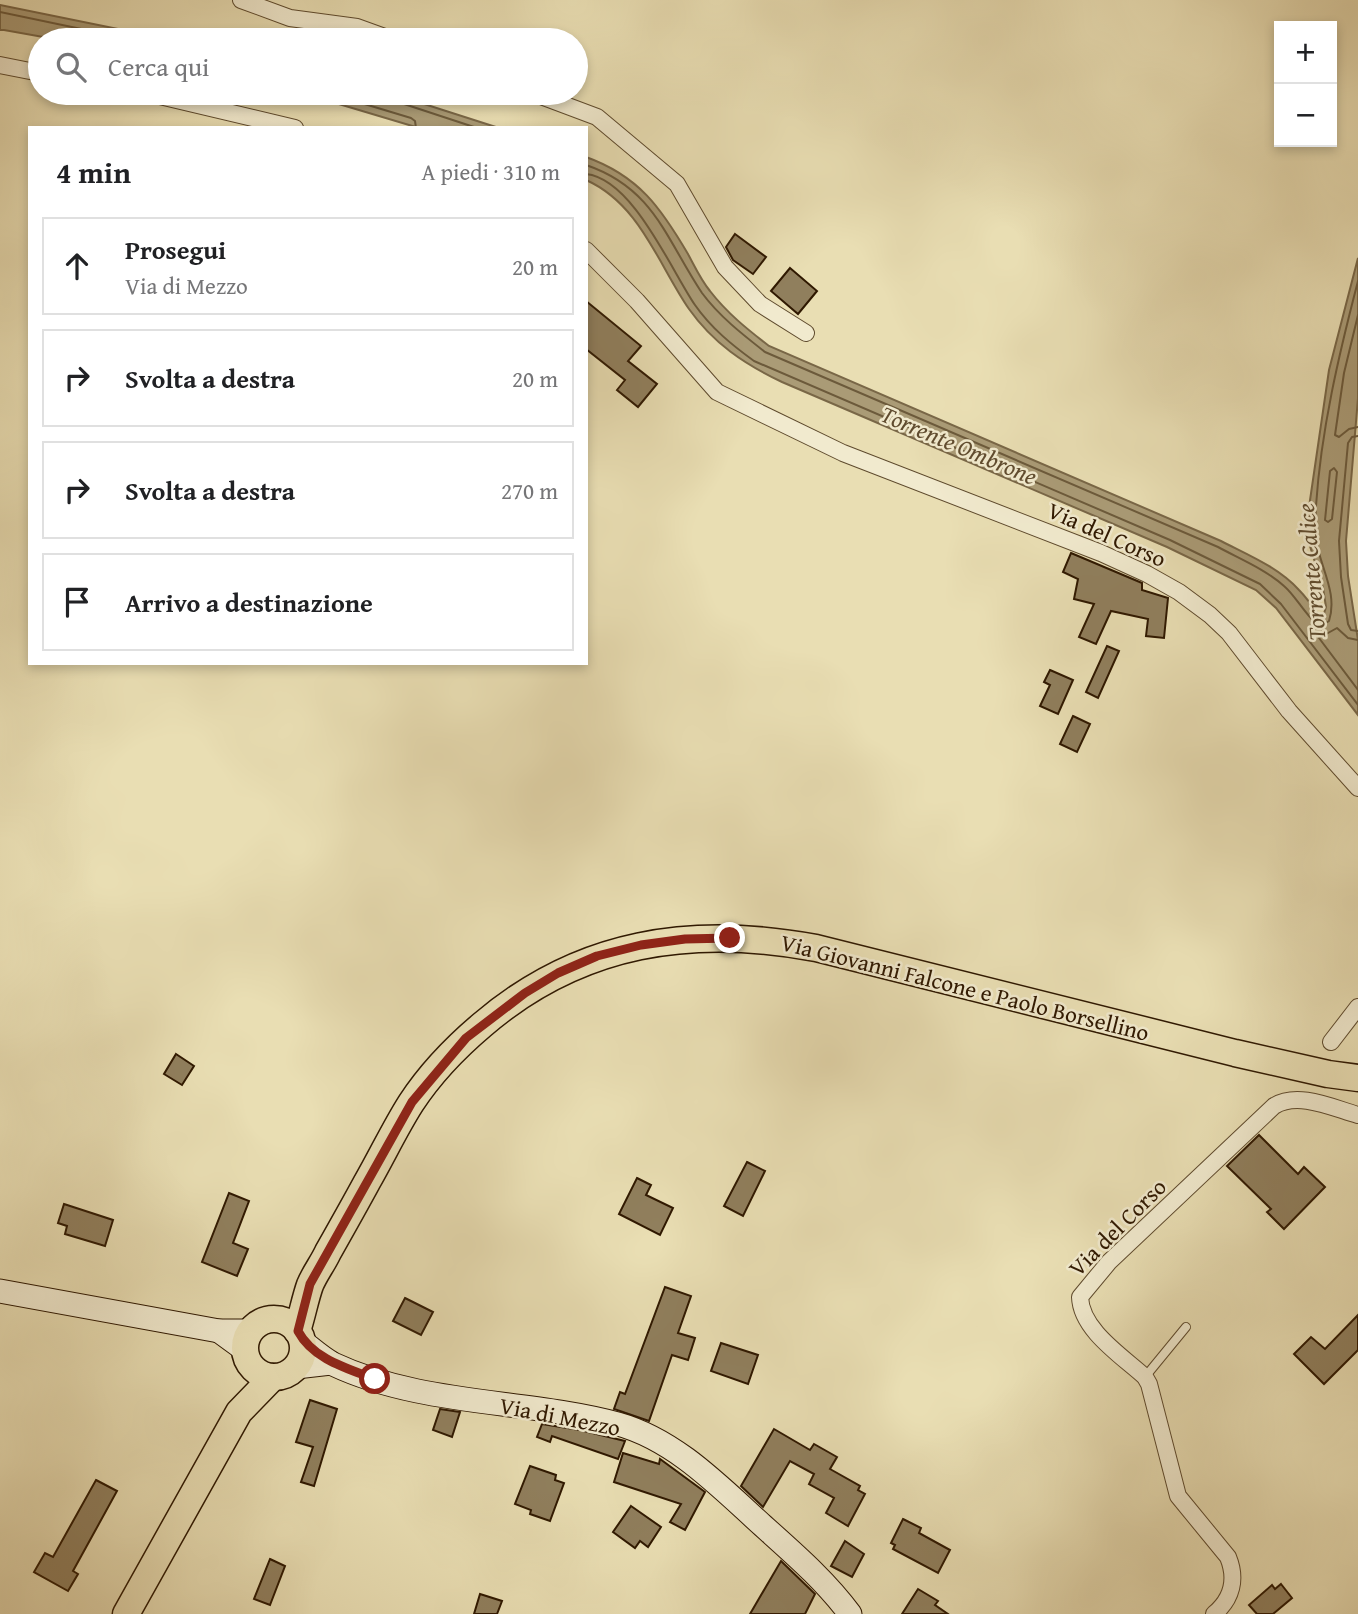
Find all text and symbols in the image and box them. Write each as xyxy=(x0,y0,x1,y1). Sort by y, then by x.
map controls xyxy=(1274,21,1337,147)
button: + xyxy=(1274,21,1337,84)
search box xyxy=(28,28,588,105)
text: Cerca qui xyxy=(108,47,209,86)
icon: search xyxy=(52,48,90,86)
button: − xyxy=(1274,84,1337,147)
text: 4 min xyxy=(56,150,131,194)
text: A piedi · 310 m xyxy=(422,155,560,188)
text: Prosegui xyxy=(125,230,226,269)
icon: ahead xyxy=(58,247,96,285)
text: 20 m xyxy=(512,250,558,283)
text: Via di Mezzo xyxy=(125,269,248,302)
icon: right xyxy=(58,359,96,397)
text: Svolta a destra xyxy=(125,359,295,398)
text: 20 m xyxy=(512,362,558,395)
water label: Torrente Ombrone xyxy=(876,396,1043,494)
icon: right xyxy=(58,471,96,509)
text: Svolta a destra xyxy=(125,471,295,510)
text: 270 m xyxy=(501,474,558,507)
street label: Via del Corso xyxy=(1042,493,1172,575)
water label: Torrente Calice xyxy=(1288,502,1334,642)
icon: arrive xyxy=(58,583,96,621)
text: Arrivo a destinazione xyxy=(125,583,373,622)
route end xyxy=(714,922,745,953)
street label: Via Giovanni Falcone e Paolo Borsellino xyxy=(777,925,1153,1049)
street label: Via del Corso xyxy=(1061,1171,1173,1283)
route start xyxy=(359,1363,390,1394)
street label: Via di Mezzo xyxy=(497,1388,623,1444)

